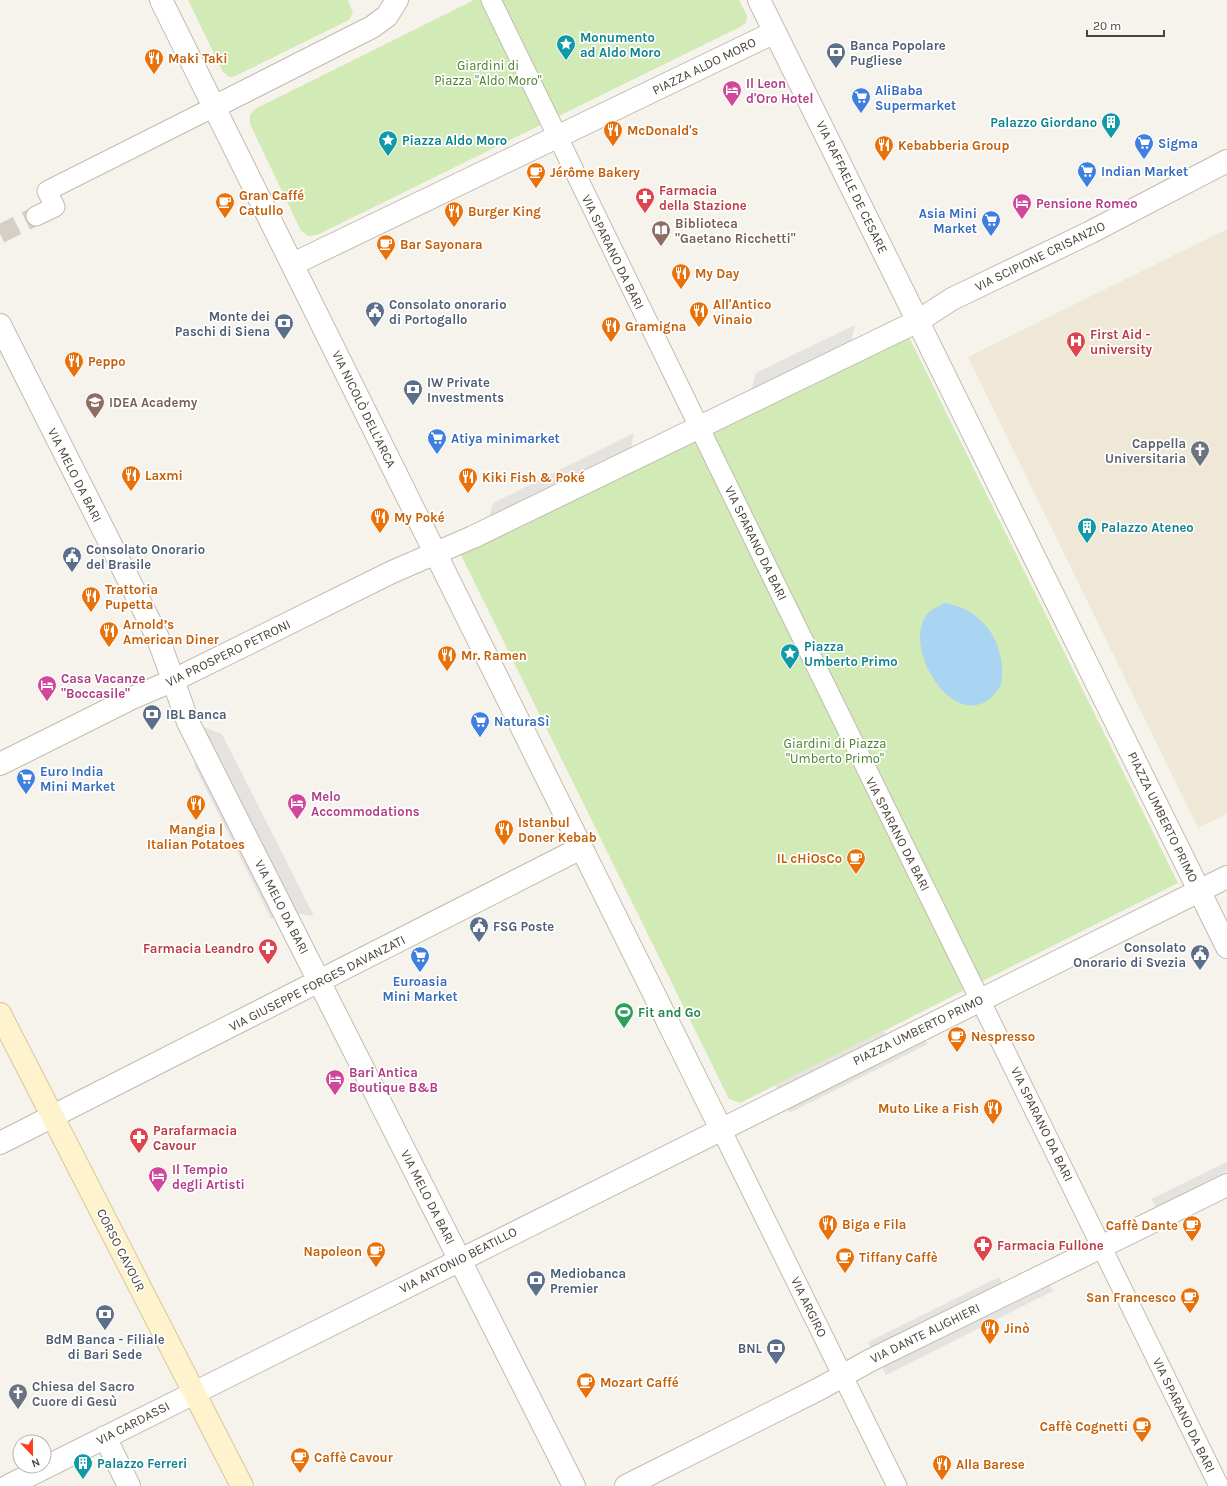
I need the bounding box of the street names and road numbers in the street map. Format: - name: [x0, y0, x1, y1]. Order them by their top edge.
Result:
- street label: PIAZZA ALDO MORO: [650, 34, 758, 98]
- street label: VIA RAFFAELE DE CESARE: [813, 118, 891, 256]
- street label: VIA SPARANO DA BARI: [579, 192, 647, 312]
- street label: VIA SCIPIONE CRISANZIO: [972, 218, 1108, 294]
- street label: VIA NICOLÒ DELL'ARCA: [329, 347, 400, 471]
- street label: VIA MELO DA BARI: [45, 425, 105, 525]
- street label: VIA SPARANO DA BARI: [722, 483, 790, 603]
- street label: VIA PROSPERO PETRONI: [163, 616, 293, 690]
- street label: PIAZZA UMBERTO PRIMO: [1125, 749, 1201, 885]
- street label: VIA SPARANO DA BARI: [863, 775, 933, 893]
- street label: VIA MELO DA BARI: [252, 857, 312, 957]
- street label: VIA GIUSEPPE FORGES DAVANZATI: [227, 932, 407, 1034]
- street label: PIAZZA UMBERTO PRIMO: [850, 992, 986, 1068]
- street label: VIA SPARANO DA BARI: [1008, 1064, 1076, 1184]
- street label: VIA MELO DA BARI: [398, 1147, 458, 1247]
- street label: CORSO CAVOUR: [94, 1206, 148, 1294]
- street label: VIA ANTONIO BEATILLO: [397, 1224, 519, 1296]
- street label: VIA ARGIRO: [788, 1274, 830, 1340]
- street label: VIA DANTE ALIGHIERI: [868, 1300, 982, 1366]
- street label: VIA SPARANO DA BARI: [1150, 1355, 1218, 1475]
- street label: VIA CARDASSI: [94, 1398, 172, 1448]

